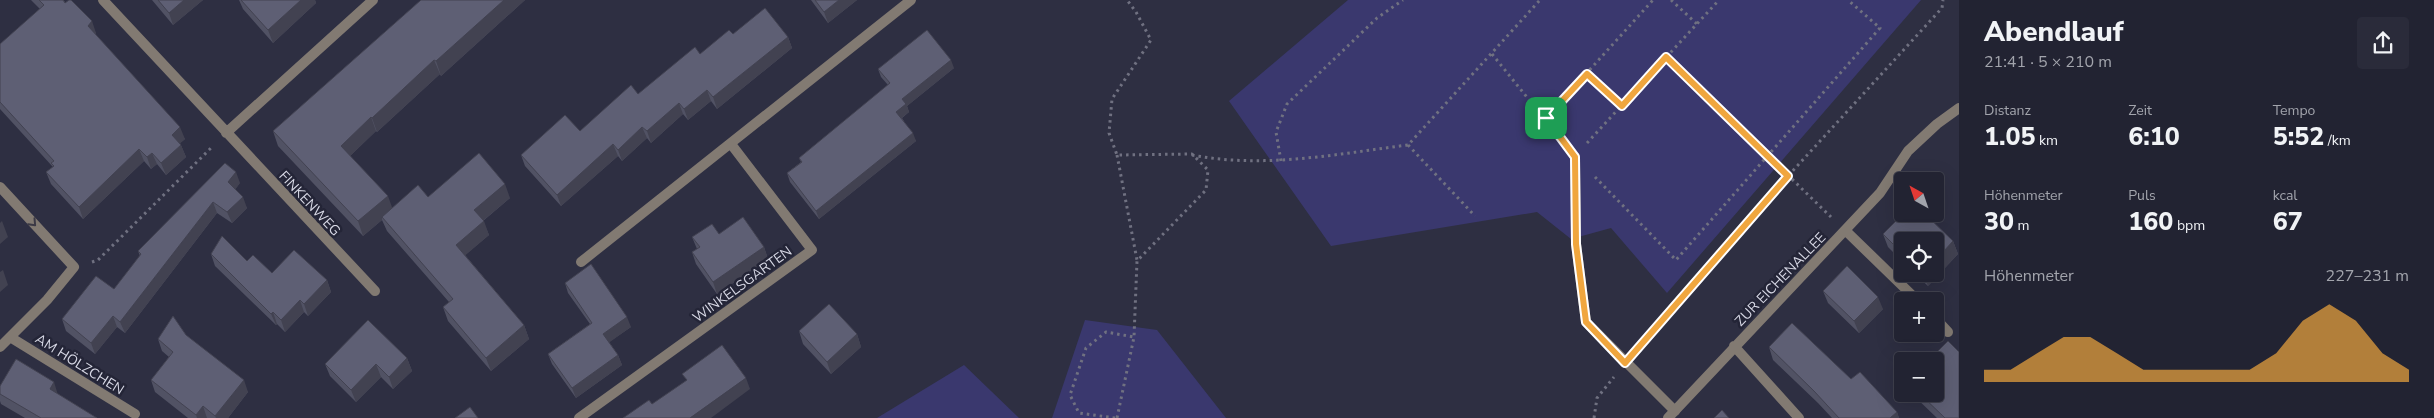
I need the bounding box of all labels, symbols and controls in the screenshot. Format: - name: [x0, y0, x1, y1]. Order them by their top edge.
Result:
- text: Abendlauf: [1984, 13, 2123, 51]
- button: share: [2357, 17, 2409, 69]
- text: 21:41 · 5 × 210 m: [1984, 51, 2112, 73]
- pin: [1525, 97, 1567, 139]
- text: Distanz: [1984, 101, 2031, 120]
- text: Zeit: [2128, 101, 2152, 120]
- text: Tempo: [2273, 101, 2315, 120]
- icon: arrive: [1532, 104, 1560, 132]
- text: 1.05: [1984, 120, 2036, 154]
- text: 6:10: [2128, 120, 2180, 154]
- text: 5:52: [2273, 120, 2324, 154]
- text: km: [2036, 131, 2058, 150]
- text: /km: [2324, 131, 2351, 150]
- street label: FINKENWEG: [275, 167, 345, 240]
- north arrow: [1894, 172, 1944, 222]
- map controls: [1894, 172, 1944, 402]
- text: Höhenmeter: [1984, 186, 2063, 205]
- text: Puls: [2128, 186, 2156, 205]
- text: kcal: [2273, 186, 2297, 205]
- text: 30: [1984, 205, 2014, 239]
- text: 160: [2128, 205, 2173, 239]
- text: 67: [2273, 205, 2303, 239]
- text: m: [2014, 216, 2030, 235]
- text: bpm: [2173, 216, 2205, 235]
- one-way arrow: [27, 217, 36, 226]
- street label: ZUR EICHENALLEE: [1731, 228, 1830, 330]
- button: locate: [1894, 232, 1944, 282]
- street label: WINKELSGARTEN: [689, 242, 796, 327]
- text: Höhenmeter: [1984, 265, 2074, 287]
- text: 227–231 m: [2326, 265, 2409, 287]
- button: +: [1894, 292, 1944, 342]
- street label: AM HÖLZCHEN: [32, 329, 128, 399]
- button: −: [1894, 352, 1944, 402]

